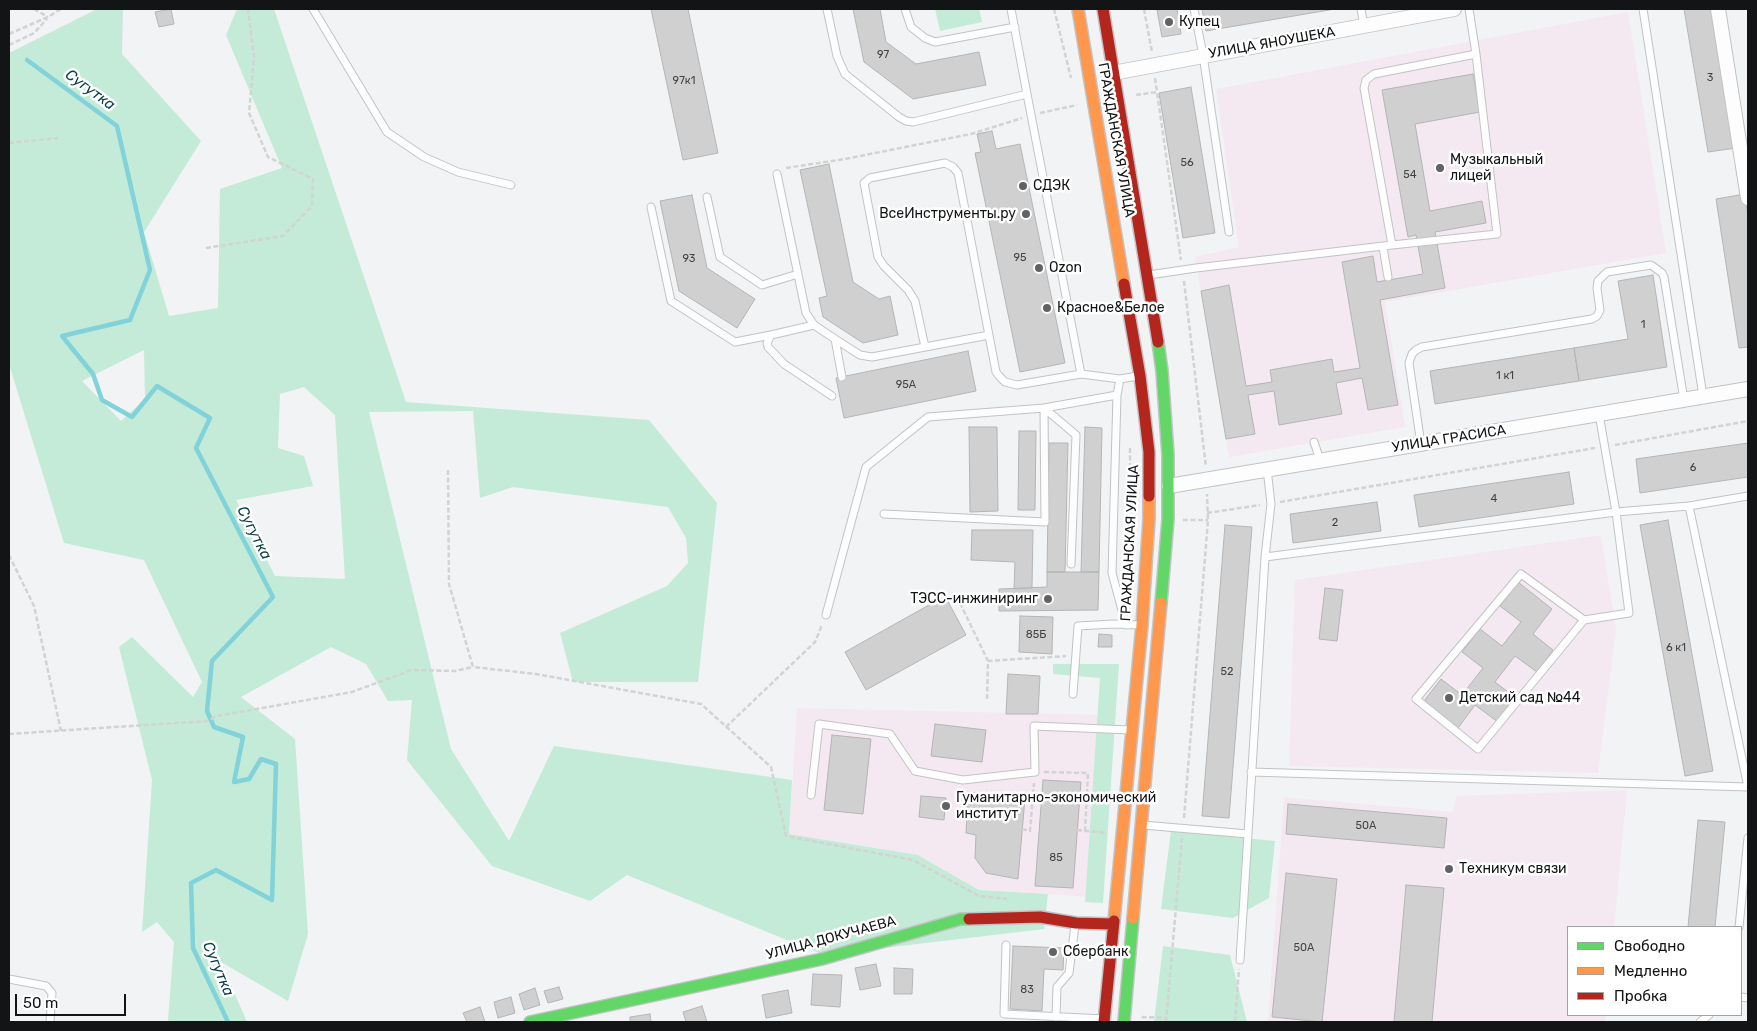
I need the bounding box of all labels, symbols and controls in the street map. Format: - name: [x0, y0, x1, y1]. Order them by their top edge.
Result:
- place label: Купец: [1179, 14, 1220, 30]
- marker: Купец: [1163, 16, 1175, 28]
- street label: УЛИЦА ЯНОУШЕКА: [1207, 24, 1337, 62]
- house number: 97: [877, 48, 889, 62]
- street label: ГРАЖДАНСКАЯ УЛИЦА: [1094, 61, 1138, 219]
- water label: Сугутка: [61, 66, 119, 114]
- house number: 3: [1707, 71, 1713, 85]
- house number: 97к1: [673, 74, 695, 88]
- place label: Музыкальный лицей: [1450, 152, 1543, 184]
- house number: 56: [1180, 156, 1194, 170]
- marker: Музыкальный лицей: [1434, 162, 1446, 174]
- house number: 54: [1403, 168, 1417, 182]
- place label: СДЭК: [1033, 178, 1070, 194]
- marker: СДЭК: [1017, 180, 1029, 192]
- place label: ВсеИнструменты.ру: [879, 206, 1016, 222]
- marker: ВсеИнструменты.ру: [1020, 208, 1032, 220]
- house number: 95: [1013, 251, 1027, 265]
- house number: 93: [683, 252, 695, 266]
- place label: Ozon: [1049, 260, 1082, 276]
- marker: Ozon: [1033, 262, 1045, 274]
- place label: Красное&Белое: [1057, 300, 1165, 316]
- marker: Красное&Белое: [1041, 302, 1053, 314]
- house number: 1: [1641, 318, 1645, 332]
- house number: 1 к1: [1496, 369, 1514, 383]
- house number: 95А: [896, 378, 916, 392]
- street label: УЛИЦА ГРАСИСА: [1391, 422, 1507, 456]
- house number: 6: [1690, 461, 1696, 475]
- street label: ГРАЖДАНСКАЯ УЛИЦА: [1118, 464, 1142, 622]
- house number: 4: [1491, 492, 1497, 506]
- water label: Сугутка: [233, 503, 275, 563]
- house number: 2: [1332, 516, 1338, 530]
- place label: ТЭСС-инжиниринг: [910, 591, 1038, 607]
- marker: ТЭСС-инжиниринг: [1042, 593, 1054, 605]
- house number: 85Б: [1026, 628, 1046, 642]
- house number: 6 к1: [1666, 641, 1686, 655]
- house number: 52: [1221, 665, 1233, 679]
- place label: Детский сад №44: [1459, 690, 1581, 706]
- marker: Детский сад №44: [1443, 692, 1455, 704]
- place label: Гуманитарно-экономический институт: [956, 790, 1156, 822]
- marker: Гуманитарно-экономический институт: [940, 800, 952, 812]
- house number: 50А: [1356, 819, 1376, 833]
- house number: 85: [1049, 851, 1063, 865]
- place label: Техникум связи: [1459, 861, 1567, 877]
- marker: Техникум связи: [1443, 863, 1455, 875]
- street label: УЛИЦА ДОКУЧАЕВА: [764, 913, 898, 963]
- legend: [1567, 926, 1742, 1016]
- text: Свободно: [1614, 937, 1685, 955]
- water label: Сугутка: [198, 939, 238, 999]
- house number: 50А: [1294, 941, 1314, 955]
- place label: Сбербанк: [1063, 944, 1129, 960]
- marker: Сбербанк: [1047, 946, 1059, 958]
- text: Медленно: [1614, 962, 1687, 980]
- house number: 83: [1020, 983, 1034, 997]
- scale bar: [18, 984, 129, 1016]
- text: Пробка: [1614, 987, 1667, 1005]
- text: 50 m: [23, 994, 58, 1012]

